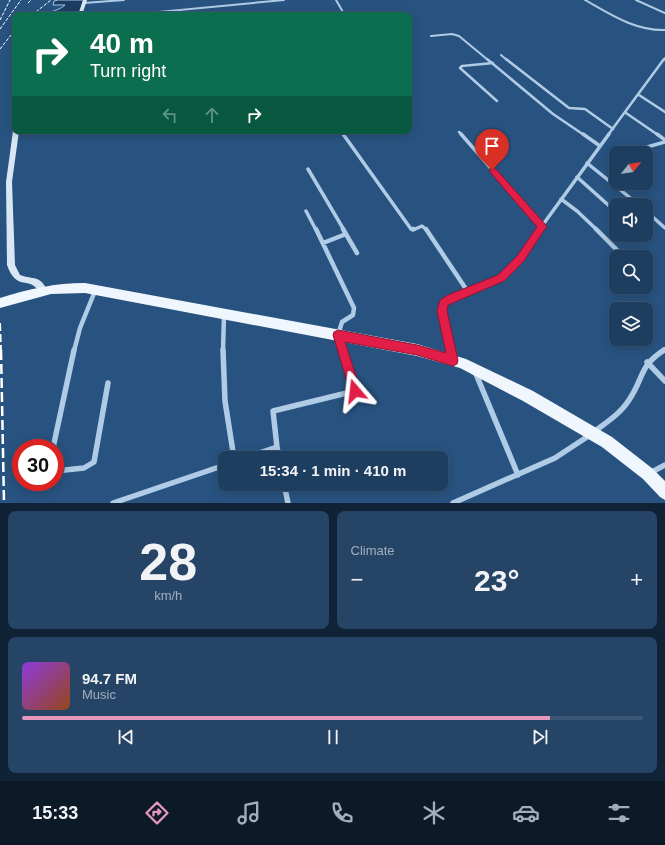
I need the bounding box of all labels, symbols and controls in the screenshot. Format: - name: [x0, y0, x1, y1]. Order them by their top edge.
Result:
- icon: right: [24, 28, 76, 80]
- text: 40 m: [90, 28, 154, 59]
- text: Turn right: [90, 61, 166, 81]
- icon: left: [159, 104, 181, 126]
- icon: ahead: [201, 104, 223, 126]
- icon: right: [243, 104, 265, 126]
- pin: [475, 129, 509, 170]
- icon: arrive: [481, 135, 503, 157]
- north arrow: [609, 146, 653, 190]
- map controls: [609, 146, 653, 346]
- button: sound: [609, 198, 653, 242]
- button: search: [609, 250, 653, 294]
- button: layers: [609, 302, 653, 346]
- position arrow: [334, 370, 376, 412]
- speed limit sign: 30: [12, 439, 64, 491]
- text: 15:34 · 1 min · 410 m: [260, 462, 406, 479]
- text: 28: [139, 533, 197, 591]
- text: Climate: [351, 543, 395, 558]
- text: 23°: [474, 564, 519, 597]
- text: −: [351, 567, 363, 592]
- text: +: [630, 567, 643, 592]
- text: km/h: [154, 588, 182, 603]
- text: 94.7 FM: [82, 670, 137, 687]
- text: Music: [82, 687, 116, 702]
- icon: previous: [115, 726, 137, 748]
- icon: pause: [322, 726, 344, 748]
- icon: next: [529, 726, 551, 748]
- icon: directions: [143, 799, 171, 827]
- icon: music: [235, 799, 263, 827]
- icon: phone: [328, 799, 356, 827]
- icon: climate: [420, 799, 448, 827]
- icon: car: [512, 799, 540, 827]
- icon: filters: [605, 799, 633, 827]
- text: 15:33: [32, 803, 78, 823]

